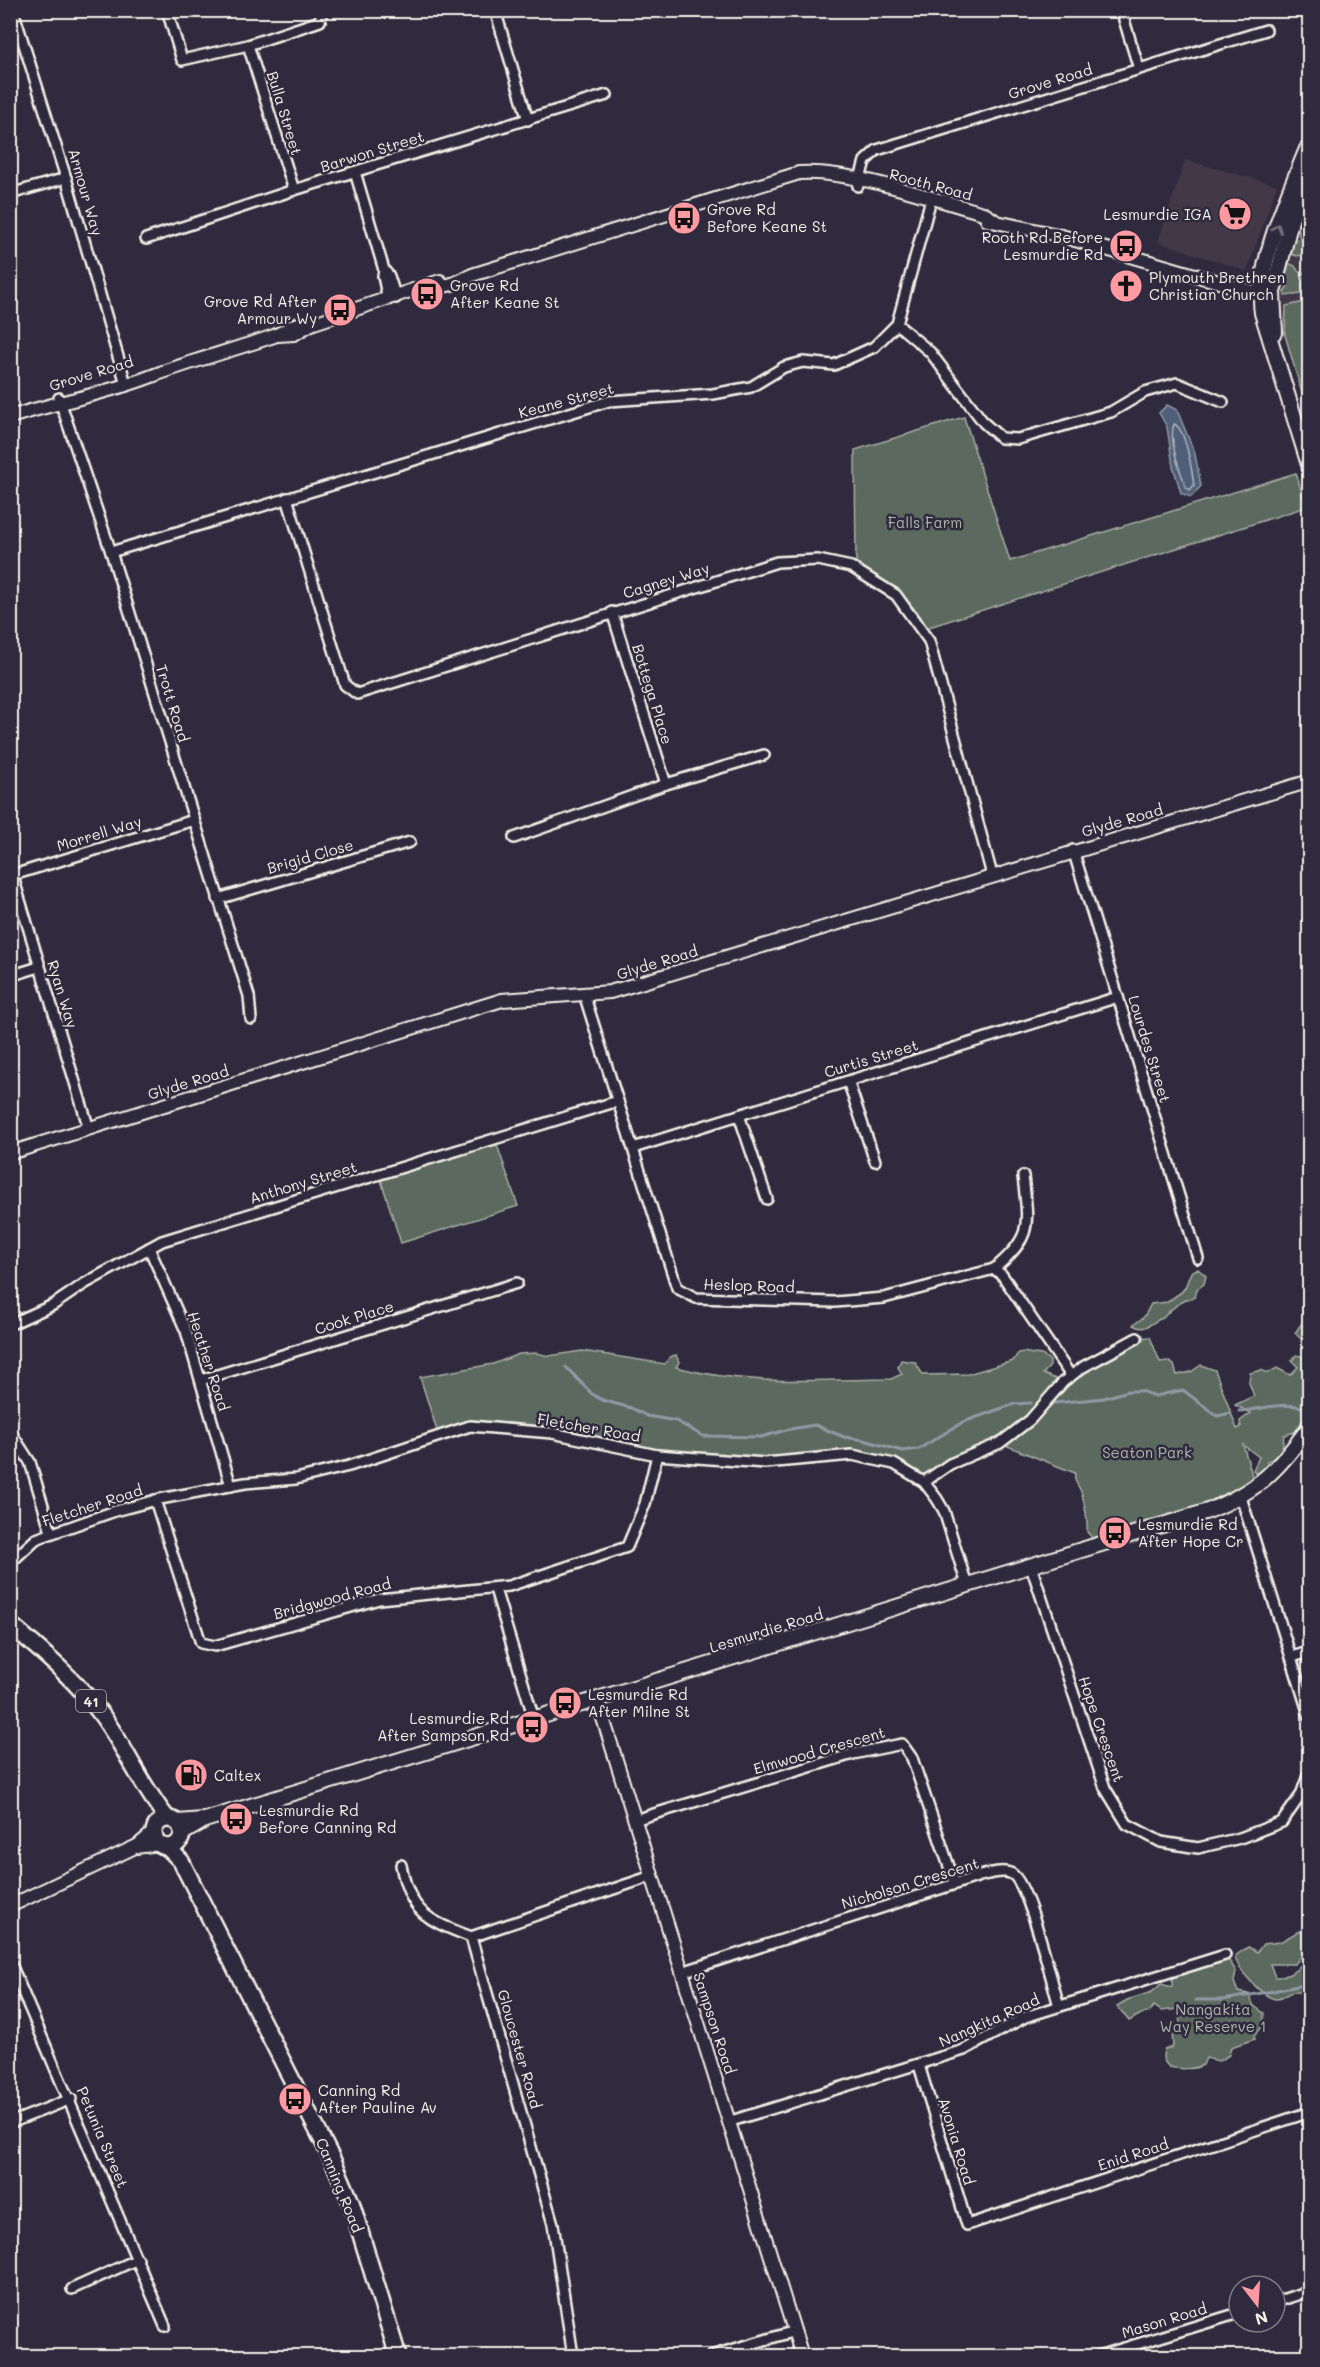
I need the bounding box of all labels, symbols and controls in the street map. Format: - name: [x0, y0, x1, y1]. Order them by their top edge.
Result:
- street label: Grove Road: [1006, 59, 1094, 103]
- street label: Bulla Street: [263, 68, 307, 158]
- street label: Barwon Street: [318, 126, 426, 176]
- street label: Armour Way: [64, 146, 108, 238]
- street label: Rooth Road: [888, 163, 974, 205]
- supermarket icon: Lesmurdie IGA: [1217, 196, 1253, 232]
- place label: Grove Rd Before Keane St: [707, 199, 827, 236]
- bus stop icon: Grove Rd Before Keane St: [666, 200, 702, 236]
- place label: Lesmurdie IGA: [1104, 204, 1212, 224]
- one-way arrow: [1270, 223, 1282, 234]
- place label: Rooth Rd Before Lesmurdie Rd: [982, 227, 1103, 264]
- bus stop icon: Rooth Rd Before Lesmurdie Rd: [1108, 228, 1144, 264]
- place label: Plymouth Brethren Christian Church: [1149, 267, 1285, 304]
- church icon: Plymouth Brethren Christian Church: [1108, 268, 1144, 304]
- place label: Grove Rd After Keane St: [450, 275, 560, 312]
- bus stop icon: Grove Rd After Keane St: [409, 276, 445, 312]
- place label: Grove Rd After Armour Wy: [204, 291, 317, 328]
- bus stop icon: Grove Rd After Armour Wy: [322, 292, 358, 328]
- street label: Grove Road: [47, 351, 135, 395]
- street label: Keane Street: [516, 378, 616, 422]
- park label: Falls Farm: [888, 512, 962, 532]
- street label: Cagney Way: [620, 557, 712, 603]
- street label: Bottega Place: [628, 641, 678, 747]
- street label: Trott Road: [152, 662, 194, 744]
- street label: Glyde Road: [1079, 799, 1165, 841]
- street label: Morrell Way: [54, 811, 144, 855]
- street label: Brigid Close: [264, 834, 356, 878]
- street label: Glyde Road: [614, 940, 700, 984]
- street label: Ryan Way: [43, 957, 83, 1031]
- street label: Lourdes Street: [1124, 993, 1176, 1105]
- street label: Curtis Street: [821, 1034, 921, 1082]
- street label: Glyde Road: [145, 1060, 231, 1104]
- street label: Anthony Street: [247, 1156, 359, 1208]
- street label: Heslop Road: [703, 1273, 795, 1297]
- street label: Cook Place: [312, 1295, 396, 1339]
- street label: Heather Road: [184, 1309, 234, 1413]
- street label: Fletcher Road: [536, 1408, 642, 1446]
- park label: Seaton Park: [1102, 1442, 1192, 1462]
- street label: Fletcher Road: [39, 1479, 145, 1531]
- place label: Lesmurdie Rd After Hope Cr: [1138, 1514, 1244, 1551]
- bus stop icon: Lesmurdie Rd After Hope Cr: [1097, 1515, 1133, 1551]
- street label: Bridgwood Road: [271, 1573, 393, 1623]
- street label: Lesmurdie Road: [707, 1603, 825, 1657]
- street label: Hope Crescent: [1075, 1673, 1129, 1785]
- place label: Lesmurdie Rd After Milne St: [588, 1684, 690, 1721]
- bus stop icon: Lesmurdie Rd After Milne St: [547, 1685, 583, 1721]
- road number: 41: [76, 1690, 106, 1712]
- place label: Lesmurdie Rd After Sampson Rd: [377, 1708, 509, 1745]
- bus stop icon: Lesmurdie Rd After Sampson Rd: [514, 1709, 550, 1745]
- street label: Elmwood Crescent: [751, 1722, 887, 1778]
- fuel station icon: Caltex: [173, 1757, 209, 1793]
- place label: Caltex: [214, 1765, 262, 1785]
- place label: Lesmurdie Rd Before Canning Rd: [259, 1800, 396, 1837]
- bus stop icon: Lesmurdie Rd Before Canning Rd: [218, 1801, 254, 1837]
- street label: Nicholson Crescent: [839, 1853, 981, 1913]
- street label: Sampson Road: [689, 1970, 741, 2076]
- street label: Gloucester Road: [493, 1987, 547, 2111]
- street label: Nangkita Road: [936, 1989, 1042, 2051]
- park label: Nangakita Way Reserve 1: [1160, 1999, 1266, 2036]
- place label: Canning Rd After Pauline Av: [318, 2080, 437, 2117]
- bus stop icon: Canning Rd After Pauline Av: [277, 2081, 313, 2117]
- street label: Petunia Street: [73, 2083, 133, 2191]
- street label: Avonia Road: [934, 2095, 980, 2187]
- street label: Enid Road: [1095, 2133, 1171, 2175]
- street label: Canning Road: [312, 2135, 368, 2235]
- north arrow: [1227, 2274, 1287, 2334]
- street label: Mason Road: [1119, 2298, 1209, 2342]
- text: N: [1253, 2307, 1270, 2331]

